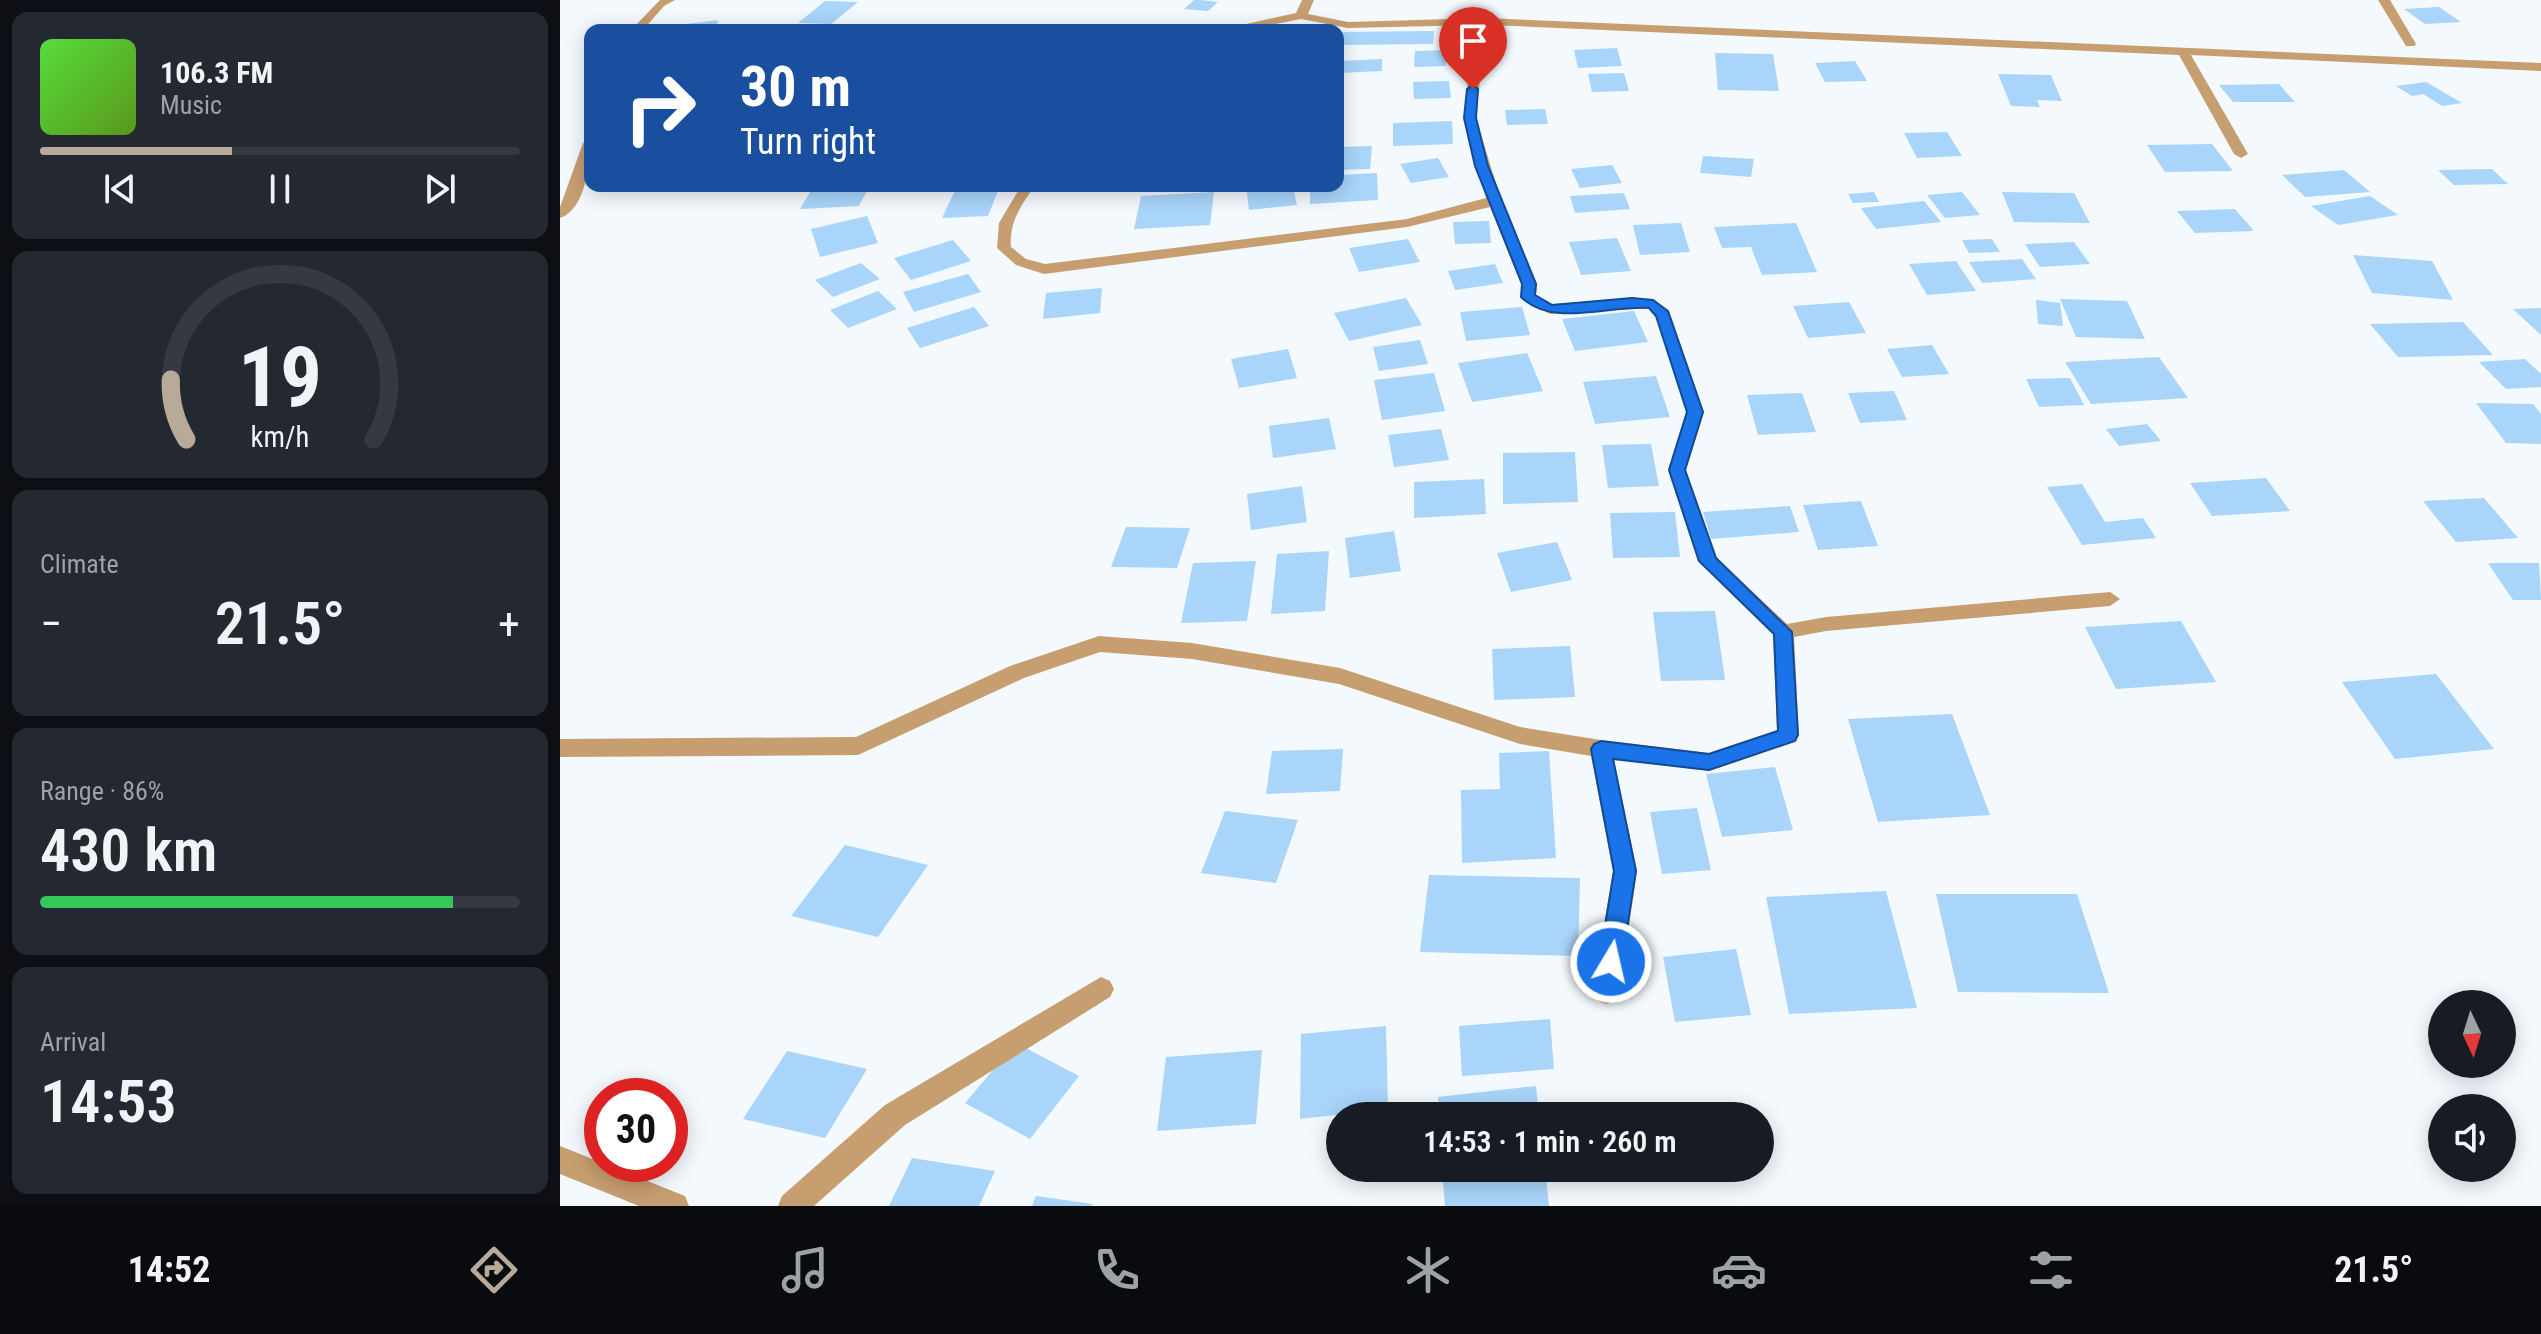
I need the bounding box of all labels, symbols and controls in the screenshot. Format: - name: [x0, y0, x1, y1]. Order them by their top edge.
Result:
- pin: [1439, 7, 1507, 89]
- icon: arrive: [1451, 19, 1495, 63]
- text: 30 m: [740, 54, 851, 120]
- text: 106.3 FM: [160, 55, 273, 90]
- icon: right: [608, 56, 712, 160]
- text: Music: [160, 90, 222, 120]
- text: Turn right: [740, 121, 876, 163]
- icon: previous: [98, 167, 142, 211]
- icon: pause: [258, 167, 302, 211]
- icon: next: [418, 167, 462, 211]
- text: 19: [238, 329, 322, 426]
- text: km/h: [251, 420, 309, 454]
- text: Climate: [40, 549, 119, 579]
- text: 21.5°: [215, 588, 345, 659]
- text: −: [40, 598, 62, 650]
- text: +: [498, 598, 520, 650]
- text: Range · 86%: [40, 776, 164, 806]
- text: 430 km: [40, 815, 217, 886]
- position arrow: [1569, 920, 1653, 1004]
- north arrow: [2428, 990, 2516, 1078]
- map controls: [2428, 990, 2516, 1182]
- text: Arrival: [40, 1027, 106, 1057]
- text: 14:53: [40, 1066, 177, 1137]
- speed limit sign: 30: [584, 1078, 688, 1182]
- button: sound: [2428, 1094, 2516, 1182]
- text: 14:53 · 1 min · 260 m: [1423, 1124, 1677, 1159]
- icon: directions: [466, 1242, 522, 1298]
- icon: music: [777, 1242, 833, 1298]
- icon: phone: [1089, 1242, 1145, 1298]
- icon: climate: [1400, 1242, 1456, 1298]
- icon: car: [1711, 1242, 1767, 1298]
- icon: filters: [2023, 1242, 2079, 1298]
- text: 14:52: [128, 1249, 210, 1291]
- text: 21.5°: [2334, 1249, 2413, 1291]

